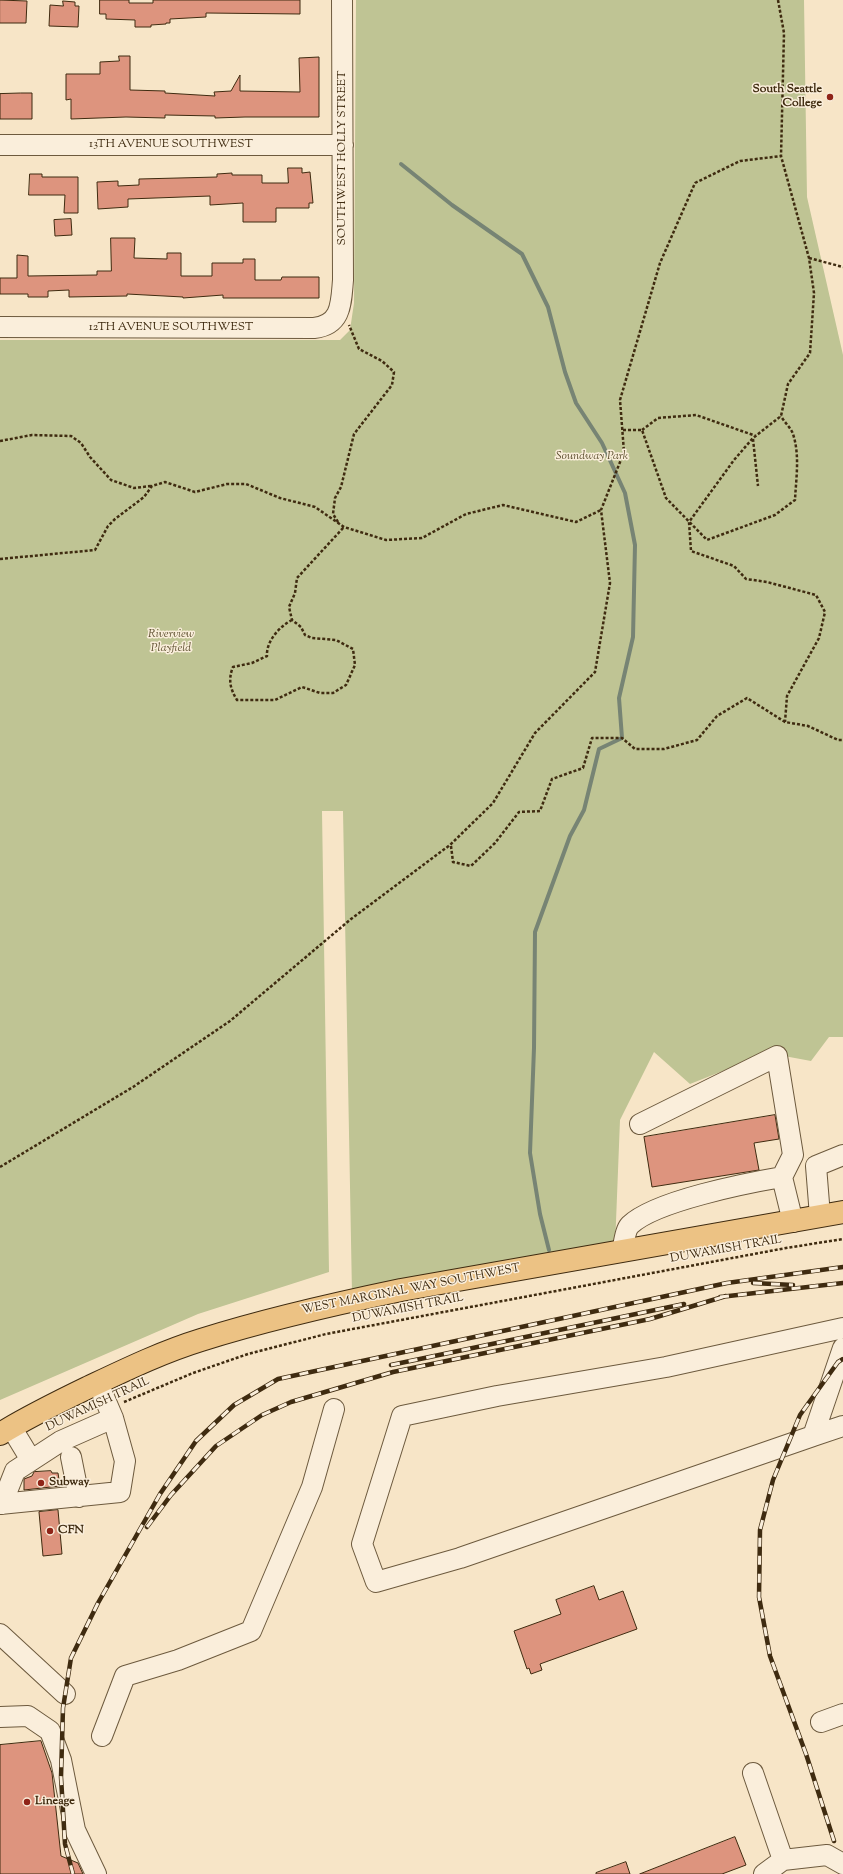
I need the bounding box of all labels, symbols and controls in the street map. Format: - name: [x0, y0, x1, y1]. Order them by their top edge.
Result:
- street label: SOUTHWEST HOLLY STREET: [336, 71, 350, 245]
- place label: South Seattle College: [752, 83, 822, 111]
- marker: South Seattle College: [825, 92, 835, 102]
- street label: 13TH AVENUE SOUTHWEST: [89, 138, 253, 152]
- street label: 12TH AVENUE SOUTHWEST: [89, 321, 253, 335]
- park label: Soundway Park: [556, 450, 628, 464]
- park label: Riverview Playfield: [148, 628, 194, 656]
- street label: DUWAMISH TRAIL: [669, 1233, 783, 1267]
- street label: WEST MARGINAL WAY SOUTHWEST: [300, 1262, 522, 1318]
- street label: DUWAMISH TRAIL: [351, 1291, 465, 1327]
- street label: DUWAMISH TRAIL: [44, 1375, 152, 1435]
- place label: Subway: [49, 1476, 89, 1490]
- marker: Subway: [36, 1478, 46, 1488]
- place label: CFN: [58, 1524, 84, 1538]
- marker: CFN: [45, 1526, 55, 1536]
- place label: Lineage: [35, 1795, 75, 1809]
- marker: Lineage: [22, 1797, 32, 1807]

